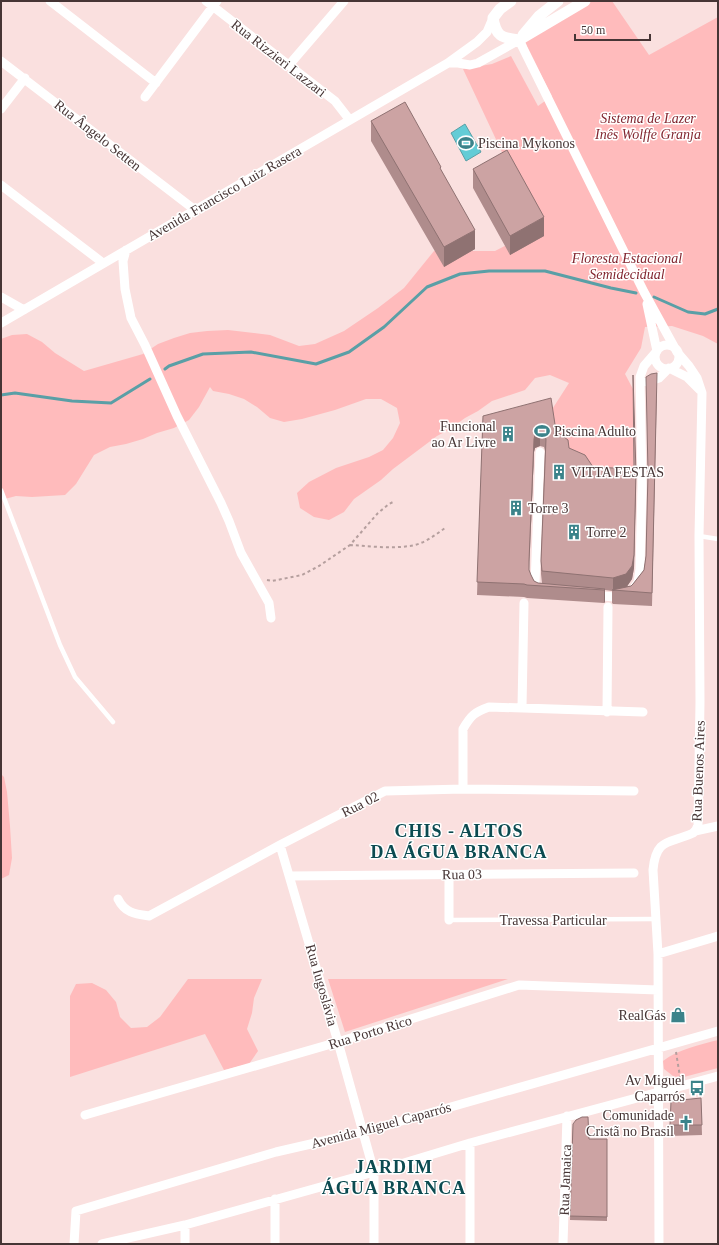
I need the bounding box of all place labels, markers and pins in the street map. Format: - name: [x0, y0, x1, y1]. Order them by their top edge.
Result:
- sports icon: Piscina Mykonos: [457, 134, 475, 152]
- place label: Piscina Mykonos: [478, 136, 575, 151]
- place label: Funcional ao Ar Livre: [431, 419, 496, 450]
- sports icon: Piscina Adulto: [533, 422, 551, 440]
- place label: Piscina Adulto: [554, 424, 636, 439]
- building icon: Funcional ao Ar Livre: [499, 425, 517, 443]
- building icon: VITTA FESTAS: [550, 463, 568, 481]
- place label: VITTA FESTAS: [571, 465, 664, 480]
- building icon: Torre 3: [507, 499, 525, 517]
- place label: Torre 3: [528, 501, 569, 516]
- building icon: Torre 2: [565, 523, 583, 541]
- place label: Torre 2: [586, 525, 627, 540]
- shop icon: RealGás: [669, 1006, 687, 1024]
- place label: RealGás: [619, 1008, 666, 1023]
- place label: Av Miguel Caparrós: [625, 1073, 685, 1104]
- bus stop icon: Av Miguel Caparrós: [688, 1079, 706, 1097]
- place label: Comunidade Cristã no Brasil: [586, 1108, 674, 1139]
- church icon: Comunidade Cristã no Brasil: [677, 1114, 695, 1132]

